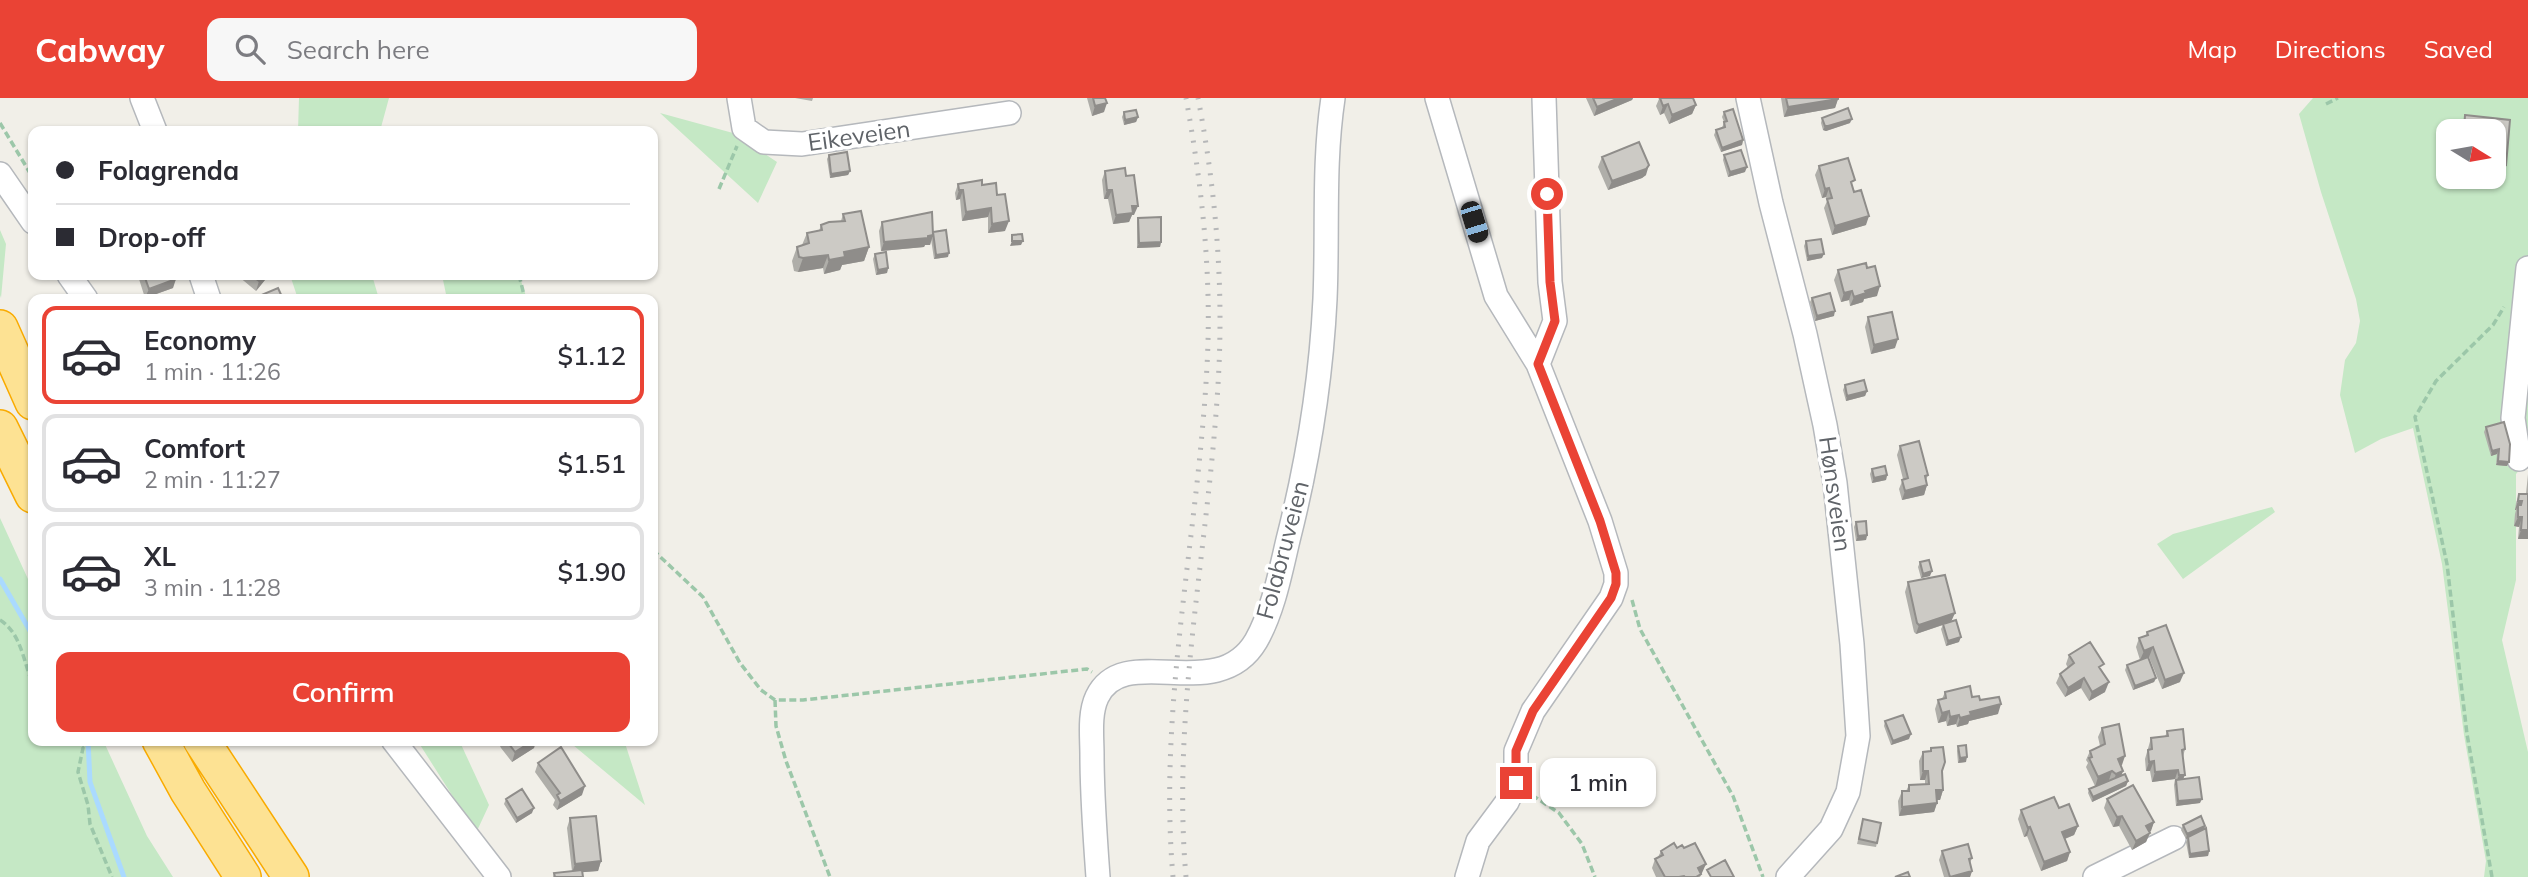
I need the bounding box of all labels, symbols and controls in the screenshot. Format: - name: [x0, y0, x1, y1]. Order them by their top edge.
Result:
- search box: [207, 18, 697, 81]
- text: Cabway: [35, 29, 165, 70]
- icon: search: [231, 30, 269, 68]
- text: Search here: [287, 33, 430, 66]
- text: Map: [2187, 34, 2237, 64]
- text: Directions: [2275, 34, 2386, 64]
- text: Saved: [2424, 34, 2493, 64]
- street label: Eikeveien: [806, 113, 912, 157]
- north arrow: [2436, 119, 2506, 189]
- map controls: [2436, 119, 2506, 189]
- text: Folagrenda: [98, 154, 239, 187]
- route start: [1531, 178, 1563, 210]
- car: [1458, 199, 1491, 245]
- text: Drop-off: [98, 221, 205, 254]
- icon: car: [60, 324, 123, 387]
- text: Economy: [144, 324, 256, 357]
- text: $1.12: [557, 339, 626, 372]
- text: 1 min · 11:26: [144, 357, 281, 386]
- icon: car: [60, 432, 123, 495]
- text: Comfort: [144, 432, 245, 465]
- street label: Hønsveien: [1813, 434, 1859, 554]
- text: $1.51: [557, 447, 626, 480]
- text: 2 min · 11:27: [144, 465, 281, 494]
- street label: Folabruveien: [1249, 477, 1315, 622]
- icon: car: [60, 540, 123, 603]
- text: XL: [144, 540, 176, 573]
- text: $1.90: [557, 555, 626, 588]
- text: 3 min · 11:28: [144, 573, 281, 602]
- button: Confirm: [56, 652, 630, 732]
- callout: 1 min: [1540, 758, 1656, 808]
- route end: [1500, 767, 1532, 799]
- text: 1 min: [1568, 768, 1628, 797]

